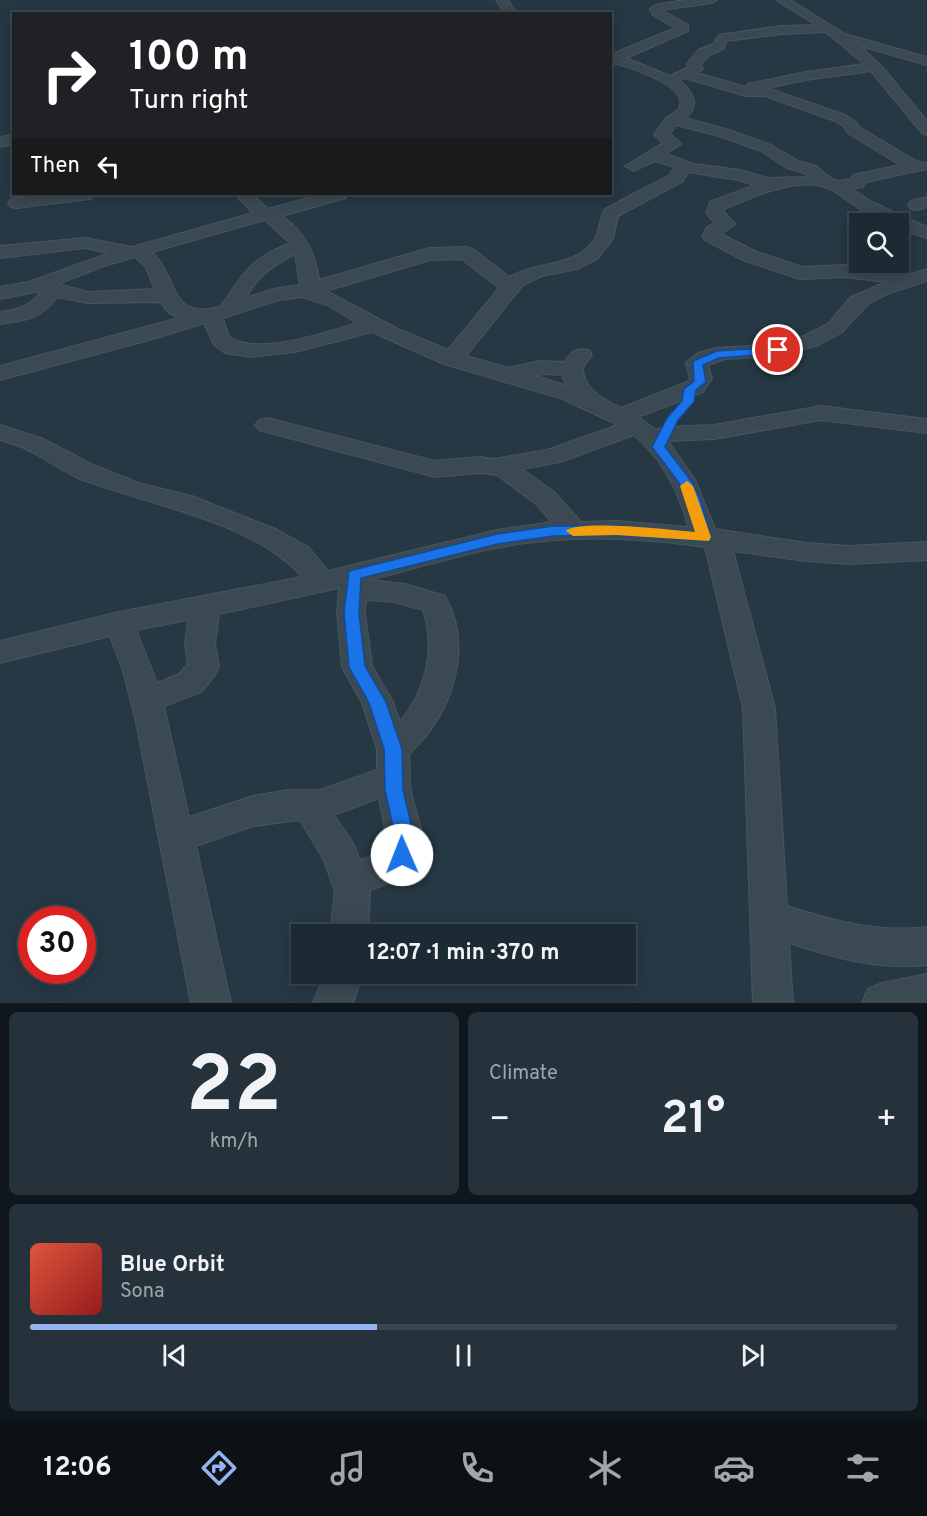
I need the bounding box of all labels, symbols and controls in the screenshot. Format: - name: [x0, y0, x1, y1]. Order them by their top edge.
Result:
- text: 100 m: [129, 32, 248, 85]
- icon: right: [30, 36, 108, 114]
- text: Turn right: [129, 84, 248, 118]
- icon: left: [92, 150, 125, 183]
- text: Then: [30, 153, 80, 180]
- map controls: [849, 213, 909, 273]
- button: search: [849, 213, 909, 273]
- pin: [752, 324, 803, 375]
- icon: arrive: [761, 333, 794, 366]
- position arrow: [370, 823, 434, 887]
- speed limit sign: 30: [18, 906, 96, 984]
- text: 12:07 · 1 min · 370 m: [367, 940, 560, 967]
- text: 22: [186, 1040, 282, 1139]
- text: Climate: [489, 1061, 558, 1087]
- text: 21°: [661, 1092, 725, 1149]
- text: −: [489, 1100, 510, 1142]
- text: +: [876, 1100, 897, 1142]
- text: km/h: [210, 1129, 258, 1155]
- text: Blue Orbit: [120, 1252, 225, 1279]
- text: Sona: [120, 1279, 165, 1305]
- icon: previous: [158, 1339, 191, 1372]
- icon: pause: [447, 1339, 480, 1372]
- icon: next: [736, 1339, 769, 1372]
- icon: directions: [198, 1447, 240, 1489]
- icon: music: [327, 1447, 369, 1489]
- icon: phone: [456, 1447, 498, 1489]
- icon: climate: [584, 1447, 626, 1489]
- icon: car: [713, 1447, 755, 1489]
- icon: filters: [842, 1447, 884, 1489]
- text: 12:06: [43, 1451, 112, 1485]

